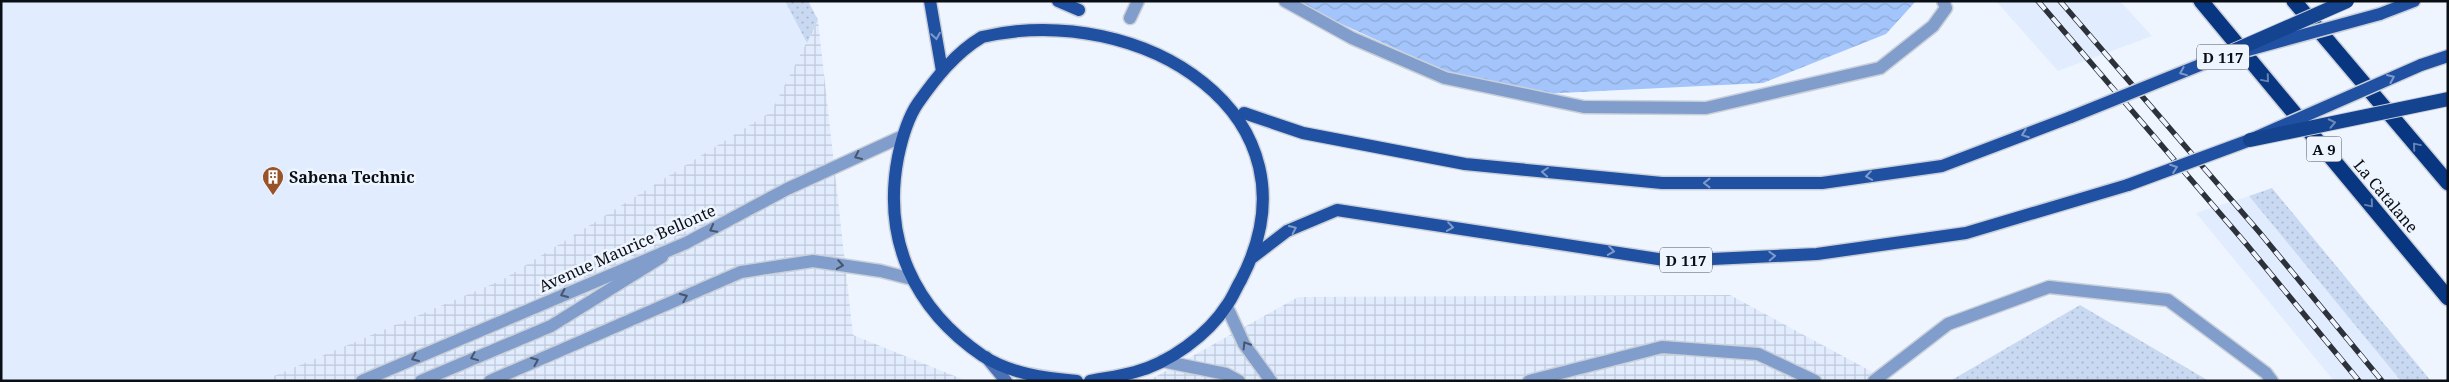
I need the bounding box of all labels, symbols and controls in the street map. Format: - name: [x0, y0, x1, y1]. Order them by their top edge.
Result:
- one-way arrow: [930, 32, 940, 40]
- road number: D 117: [2197, 44, 2249, 70]
- one-way arrow: [2179, 66, 2188, 77]
- one-way arrow: [2260, 73, 2268, 82]
- one-way arrow: [2386, 74, 2395, 85]
- one-way arrow: [2328, 118, 2337, 129]
- one-way arrow: [2022, 128, 2030, 138]
- road number: A 9: [2306, 136, 2342, 162]
- one-way arrow: [2413, 142, 2422, 151]
- one-way arrow: [854, 150, 863, 161]
- street label: La Catalane: [2349, 155, 2423, 237]
- one-way arrow: [2169, 164, 2177, 174]
- building icon: Sabena Technic: [261, 165, 285, 196]
- place label: Sabena Technic: [289, 166, 415, 188]
- one-way arrow: [1541, 167, 1549, 178]
- one-way arrow: [1865, 170, 1873, 181]
- one-way arrow: [1703, 178, 1711, 188]
- one-way arrow: [2364, 198, 2372, 207]
- street label: Avenue Maurice Bellonte: [535, 199, 719, 297]
- one-way arrow: [1446, 221, 1454, 232]
- one-way arrow: [709, 222, 718, 232]
- one-way arrow: [1287, 226, 1296, 236]
- one-way arrow: [1606, 246, 1615, 256]
- road number: D 117: [1660, 248, 1712, 272]
- one-way arrow: [1769, 251, 1777, 261]
- one-way arrow: [836, 259, 844, 270]
- one-way arrow: [560, 288, 569, 299]
- one-way arrow: [679, 293, 688, 303]
- one-way arrow: [1242, 342, 1252, 351]
- one-way arrow: [470, 351, 479, 362]
- one-way arrow: [411, 352, 420, 362]
- one-way arrow: [530, 357, 538, 367]

